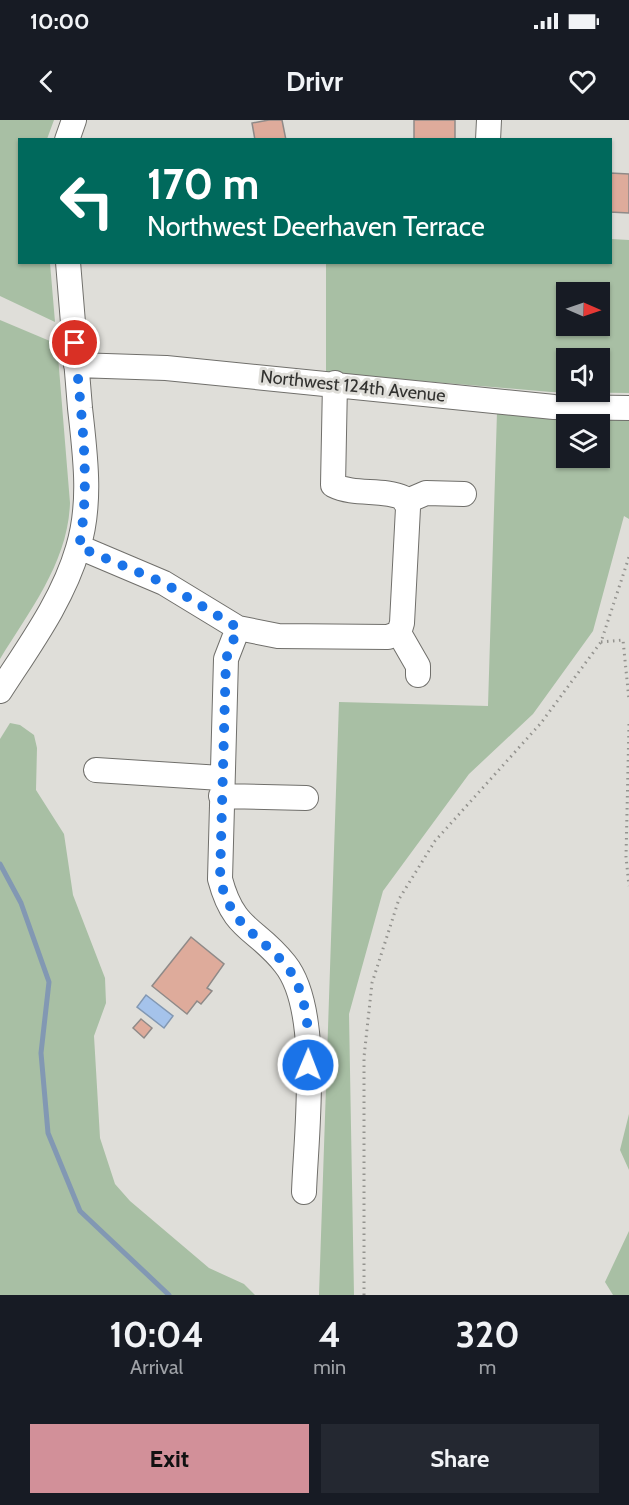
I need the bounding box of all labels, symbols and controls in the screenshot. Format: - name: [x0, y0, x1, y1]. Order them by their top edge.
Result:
- text: 10:00: [30, 8, 90, 35]
- icon: back: [30, 65, 63, 98]
- text: Drivr: [286, 65, 343, 98]
- icon: heart: [566, 65, 599, 98]
- text: 170 m: [147, 158, 259, 210]
- icon: left: [48, 162, 126, 240]
- text: Northwest Deerhaven Terrace: [147, 210, 485, 243]
- north arrow: [556, 282, 610, 336]
- map controls: [556, 282, 610, 468]
- pin: [49, 317, 100, 368]
- icon: arrive: [58, 326, 91, 359]
- button: sound: [556, 348, 610, 402]
- street label: Northwest 124th Avenue: [259, 365, 447, 407]
- button: layers: [556, 414, 610, 468]
- position arrow: [276, 1033, 340, 1097]
- text: 10:04: [109, 1312, 204, 1356]
- text: 4: [319, 1312, 341, 1356]
- text: 320: [456, 1312, 520, 1356]
- text: Arrival: [130, 1355, 183, 1379]
- text: min: [313, 1355, 346, 1379]
- text: m: [479, 1355, 496, 1379]
- button: Exit: [30, 1424, 309, 1493]
- button: Share: [321, 1424, 599, 1493]

